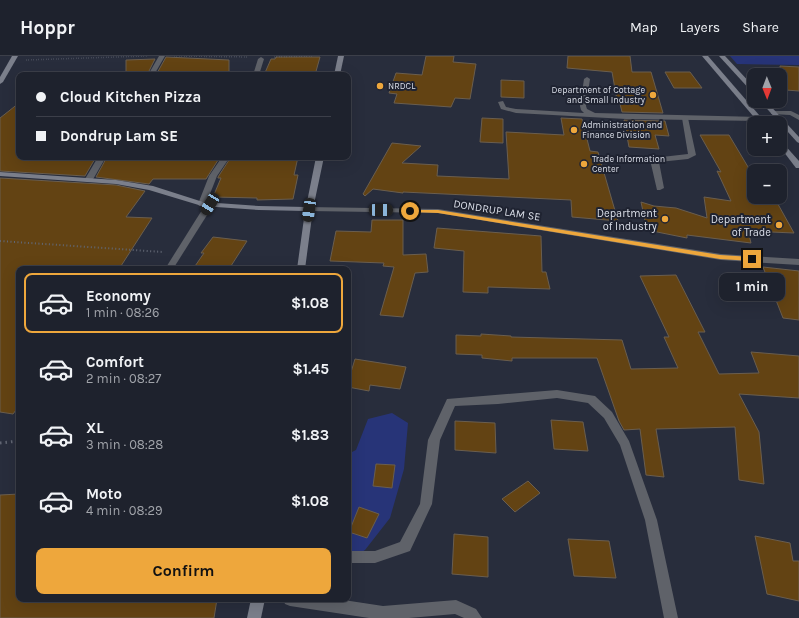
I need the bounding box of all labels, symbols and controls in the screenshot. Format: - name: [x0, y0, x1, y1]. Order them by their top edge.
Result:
- text: Hoppr: [20, 17, 75, 39]
- text: Map: [630, 19, 658, 36]
- text: Layers: [680, 19, 720, 36]
- text: Share: [742, 19, 779, 36]
- north arrow: [747, 68, 787, 108]
- map controls: [747, 68, 787, 204]
- marker: NRDCL: [375, 81, 385, 91]
- place label: NRDCL: [388, 81, 416, 91]
- place label: Department of Cottage and Small Industry: [552, 85, 646, 105]
- text: Cloud Kitchen Pizza: [60, 88, 201, 106]
- marker: Department of Cottage and Small Industry: [648, 90, 658, 100]
- button: +: [747, 116, 787, 156]
- place label: Administration and Finance Division: [582, 120, 662, 140]
- marker: Administration and Finance Division: [569, 125, 579, 135]
- text: Dondrup Lam SE: [60, 127, 178, 145]
- place label: Trade Information Center: [592, 154, 665, 174]
- marker: Trade Information Center: [579, 159, 589, 169]
- button: −: [747, 164, 787, 204]
- car: [199, 191, 221, 217]
- car: [301, 197, 317, 223]
- street label: DONDRUP LAM SE: [452, 197, 541, 224]
- route start: [401, 202, 419, 220]
- car: [369, 204, 393, 216]
- place label: Department of Industry: [597, 207, 657, 233]
- place label: Department of Trade: [711, 213, 771, 239]
- marker: Department of Industry: [660, 214, 670, 224]
- marker: Department of Trade: [774, 220, 784, 230]
- route end: [743, 250, 761, 268]
- callout: 1 min: [719, 273, 785, 301]
- text: 1 min: [736, 279, 768, 294]
- icon: car: [38, 285, 74, 321]
- text: Economy: [86, 287, 151, 305]
- text: $1.08: [291, 294, 329, 312]
- text: 1 min · 08:26: [86, 305, 159, 320]
- icon: car: [38, 351, 74, 387]
- text: Comfort: [86, 353, 144, 371]
- text: $1.45: [292, 360, 329, 378]
- text: 2 min · 08:27: [86, 371, 161, 386]
- icon: car: [38, 417, 74, 453]
- text: XL: [86, 419, 104, 437]
- text: $1.83: [291, 426, 329, 444]
- text: 3 min · 08:28: [86, 437, 163, 452]
- icon: car: [38, 483, 74, 519]
- text: Moto: [86, 485, 122, 503]
- text: $1.08: [291, 492, 329, 510]
- text: 4 min · 08:29: [86, 503, 163, 518]
- button: Confirm: [36, 548, 331, 594]

